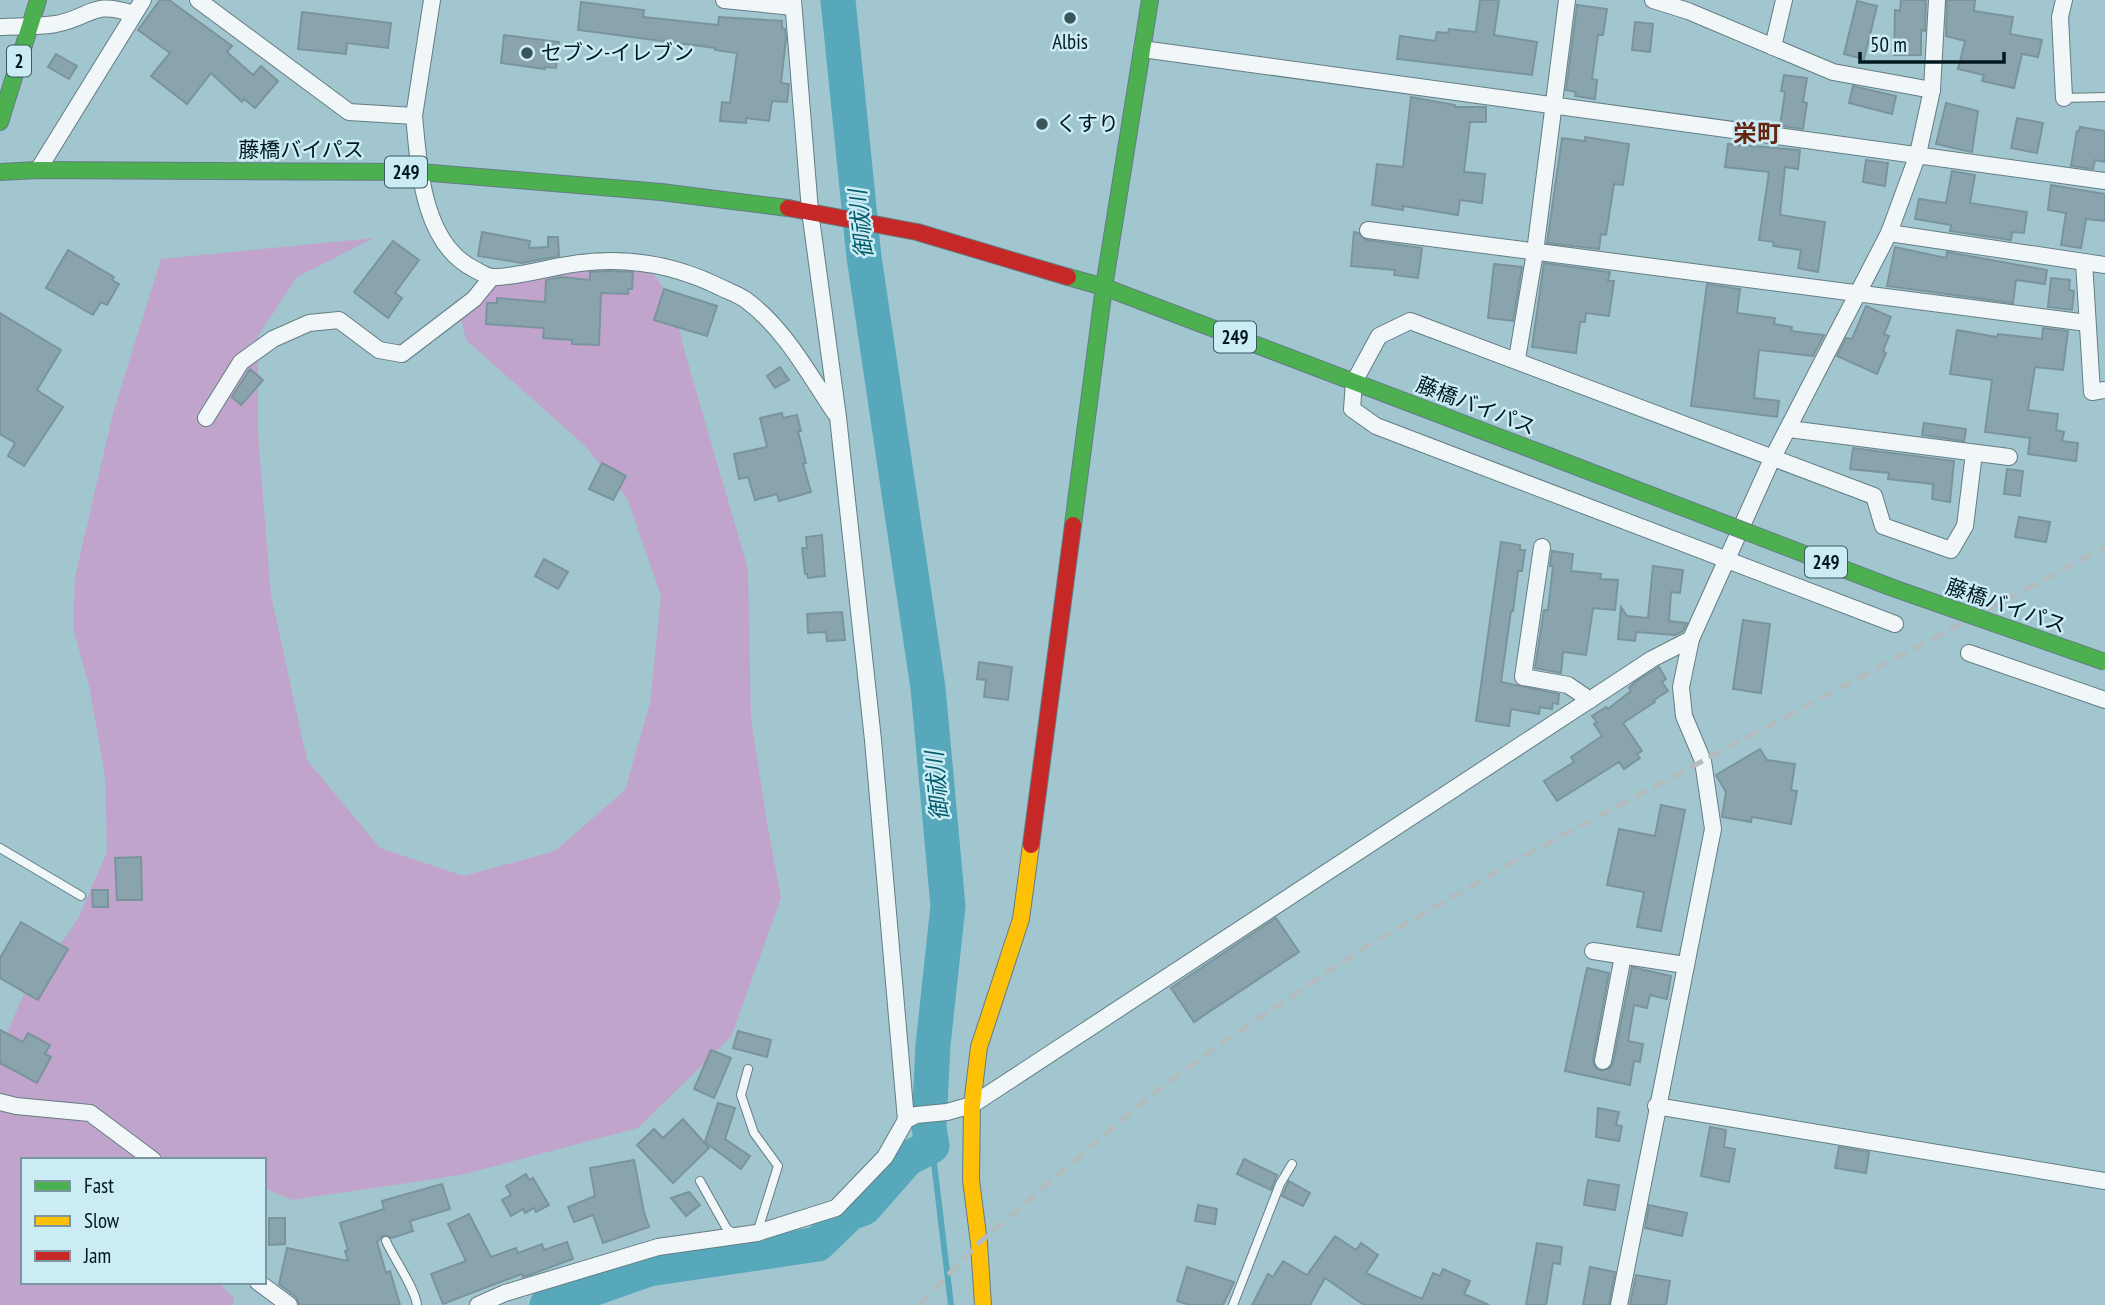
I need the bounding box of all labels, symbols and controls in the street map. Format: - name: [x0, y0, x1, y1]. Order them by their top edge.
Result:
- marker: Albis: [1062, 10, 1078, 26]
- scale bar: [1860, 21, 2004, 65]
- place label: Albis: [1052, 28, 1088, 55]
- text: 50 m: [1870, 31, 1907, 58]
- place label: セブン-イレブン: [541, 39, 694, 66]
- road number: 2: [7, 45, 31, 76]
- marker: セブン-イレブン: [519, 45, 535, 61]
- place label: くすり: [1056, 110, 1119, 137]
- marker: くすり: [1034, 116, 1050, 132]
- district label: 栄町: [1733, 118, 1781, 149]
- street label: 藤橋バイパス: [238, 136, 364, 163]
- road number: 249: [385, 156, 427, 188]
- water label: 御祓川: [842, 185, 879, 260]
- road number: 249: [1214, 322, 1256, 352]
- street label: 藤橋バイパス: [1413, 370, 1540, 441]
- road number: 249: [1805, 547, 1847, 578]
- street label: 藤橋バイパス: [1942, 572, 2070, 639]
- water label: 御祓川: [919, 747, 954, 822]
- legend: [21, 1158, 266, 1284]
- text: Fast: [84, 1172, 114, 1199]
- text: Slow: [84, 1207, 120, 1234]
- text: Jam: [83, 1242, 111, 1269]

